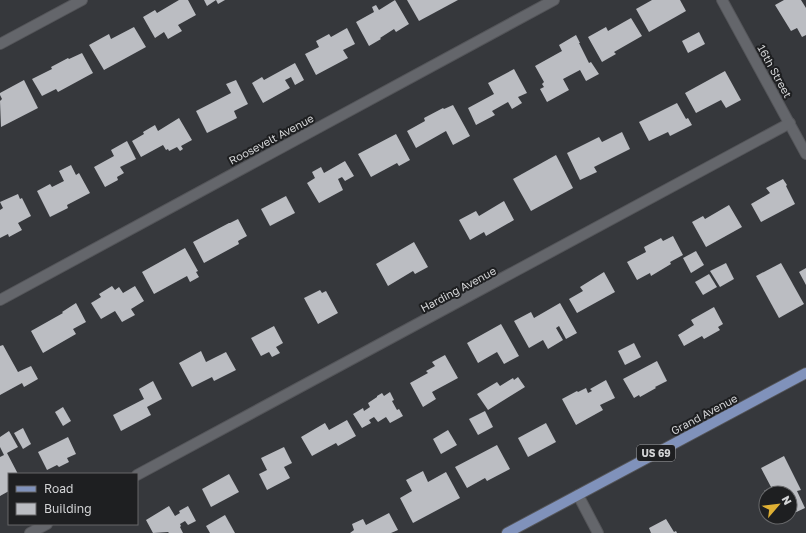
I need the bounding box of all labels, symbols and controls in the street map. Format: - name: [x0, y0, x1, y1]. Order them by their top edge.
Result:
- street label: 16th Street: [755, 42, 795, 100]
- street label: Roosevelt Avenue: [226, 111, 316, 167]
- street label: Harding Avenue: [418, 264, 498, 314]
- street label: Grand Avenue: [669, 391, 739, 437]
- road number: US 69: [637, 445, 675, 461]
- legend: [8, 473, 138, 525]
- text: Road: [44, 481, 73, 496]
- north arrow: [758, 485, 798, 525]
- text: N: [780, 493, 795, 507]
- text: Building: [44, 501, 92, 516]

